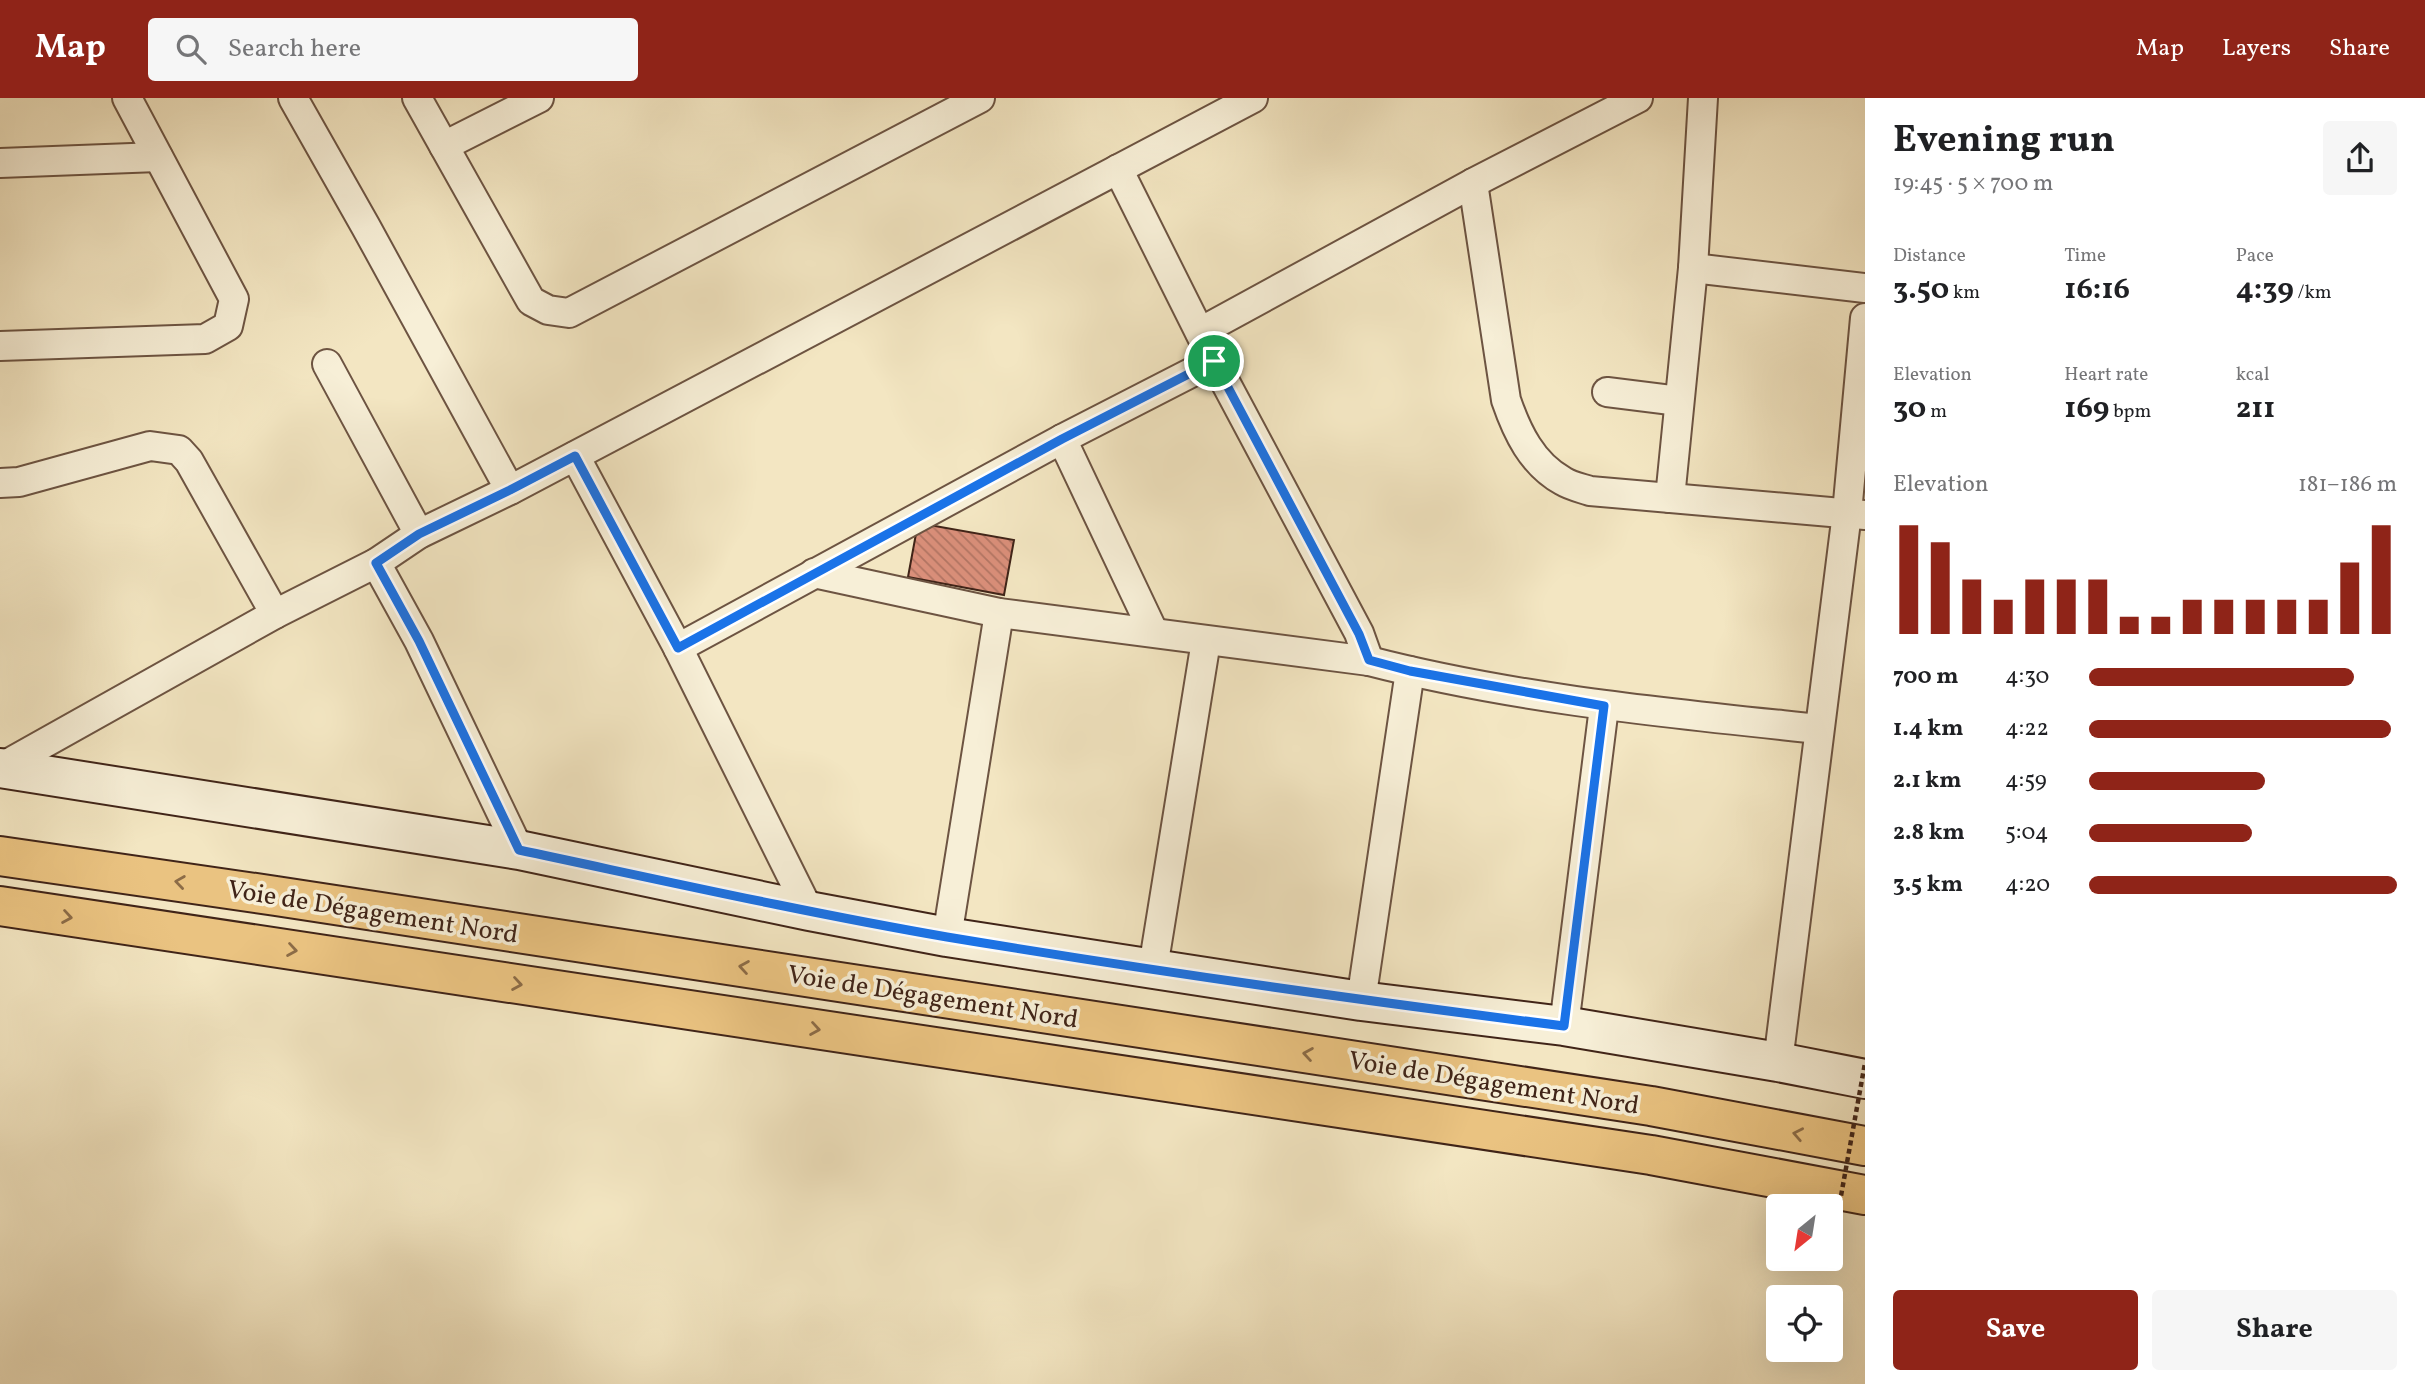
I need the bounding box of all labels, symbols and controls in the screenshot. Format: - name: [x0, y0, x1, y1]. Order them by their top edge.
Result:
- search box: [148, 18, 638, 81]
- text: Map: [35, 26, 106, 72]
- icon: search: [172, 30, 210, 68]
- text: Search here: [228, 31, 361, 67]
- text: Map: [2136, 32, 2184, 66]
- text: Layers: [2222, 32, 2291, 66]
- text: Share: [2329, 32, 2390, 66]
- text: Evening run: [1893, 115, 2115, 168]
- button: share: [2323, 121, 2397, 195]
- text: 19:45 · 5 × 700 m: [1893, 168, 2053, 200]
- text: Distance: [1893, 243, 1966, 269]
- text: Time: [2064, 243, 2106, 269]
- text: Pace: [2236, 243, 2274, 269]
- text: 3.50: [1893, 269, 1949, 311]
- text: 16:16: [2064, 269, 2130, 311]
- text: 4:39: [2236, 269, 2294, 311]
- text: km: [1949, 280, 1980, 306]
- text: /km: [2294, 280, 2332, 306]
- pin: [1184, 331, 1244, 391]
- icon: arrive: [1195, 342, 1233, 380]
- text: Elevation: [1893, 362, 1972, 388]
- text: Heart rate: [2064, 362, 2148, 388]
- text: kcal: [2236, 362, 2269, 388]
- text: 30: [1893, 388, 1926, 430]
- text: 169: [2064, 388, 2109, 430]
- text: 211: [2236, 388, 2275, 430]
- text: m: [1926, 399, 1947, 425]
- text: bpm: [2109, 399, 2151, 425]
- text: Elevation: [1893, 469, 1989, 501]
- text: 181–186 m: [2298, 469, 2397, 501]
- text: 700 m: [1893, 661, 1959, 693]
- text: 4:30: [2005, 661, 2049, 693]
- text: 1.4 km: [1893, 713, 1964, 745]
- text: 4:22: [2005, 713, 2049, 745]
- text: 2.1 km: [1893, 765, 1962, 797]
- text: 4:59: [2005, 765, 2047, 797]
- text: 2.8 km: [1893, 817, 1965, 849]
- text: 5:04: [2005, 817, 2048, 849]
- text: 3.5 km: [1893, 869, 1963, 901]
- text: 4:20: [2005, 869, 2050, 901]
- street label: Voie de Dégagement Nord: [225, 872, 521, 954]
- one-way arrow: [174, 875, 185, 890]
- one-way arrow: [62, 909, 73, 924]
- one-way arrow: [287, 943, 298, 958]
- street label: Voie de Dégagement Nord: [785, 957, 1081, 1039]
- one-way arrow: [738, 960, 749, 975]
- one-way arrow: [512, 977, 523, 992]
- one-way arrow: [809, 1021, 821, 1036]
- street label: Voie de Dégagement Nord: [1346, 1043, 1642, 1125]
- one-way arrow: [1302, 1046, 1313, 1061]
- one-way arrow: [1792, 1127, 1804, 1142]
- north arrow: [1766, 1194, 1843, 1270]
- map controls: [1766, 1194, 1843, 1362]
- button: locate: [1766, 1285, 1843, 1362]
- button: Save: [1893, 1290, 2138, 1370]
- button: Share: [2152, 1290, 2397, 1370]

